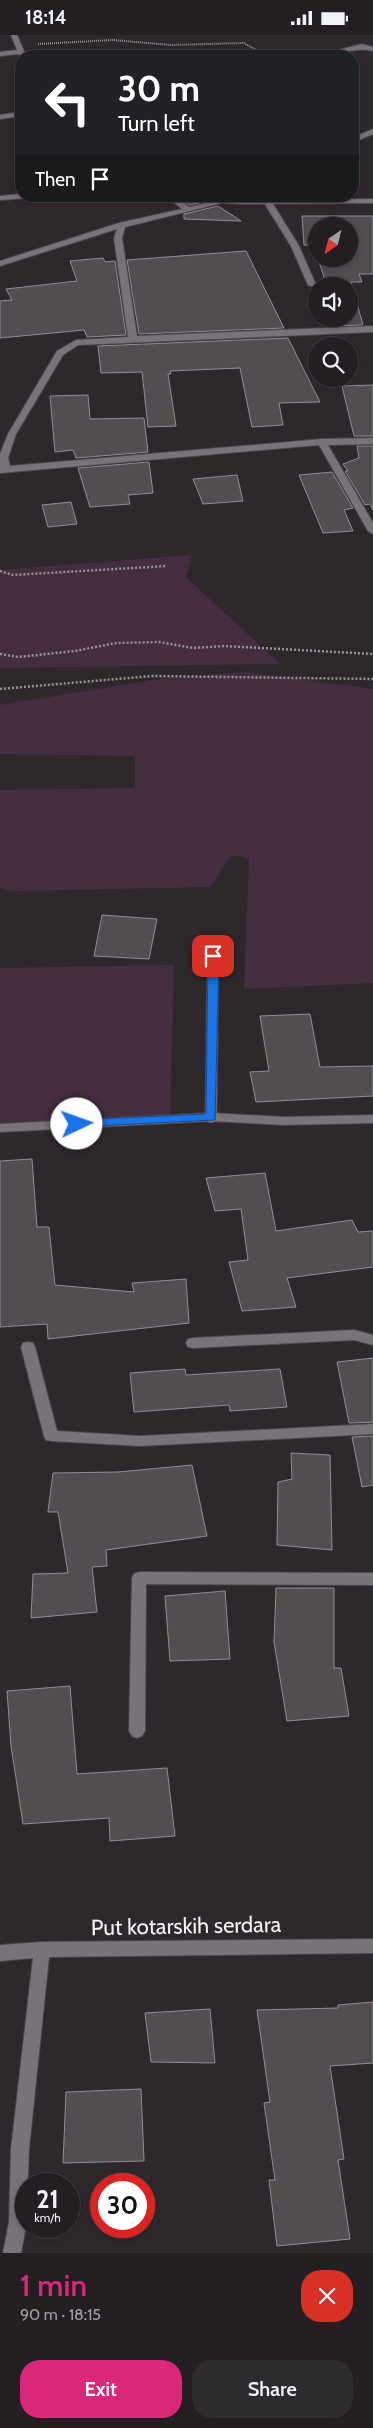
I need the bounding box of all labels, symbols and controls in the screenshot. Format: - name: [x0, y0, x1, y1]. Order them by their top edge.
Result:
- text: 18:14: [25, 6, 67, 29]
- text: 30 m: [118, 67, 200, 110]
- icon: left: [35, 70, 100, 135]
- text: Turn left: [118, 110, 195, 137]
- icon: arrive: [86, 165, 114, 193]
- text: Then: [35, 168, 76, 191]
- north arrow: [308, 217, 358, 267]
- map controls: [308, 217, 358, 387]
- button: sound: [308, 277, 358, 327]
- button: search: [308, 337, 358, 387]
- pin: [192, 935, 234, 977]
- icon: arrive: [199, 942, 227, 970]
- position arrow: [50, 1097, 102, 1149]
- street label: Put kotarskih serdara: [91, 1911, 282, 1941]
- speed limit sign: 30: [90, 2173, 155, 2238]
- text: 21: [36, 2184, 59, 2214]
- text: km/h: [34, 2210, 61, 2225]
- text: 1 min: [20, 2267, 87, 2304]
- button: close: [301, 2270, 353, 2322]
- text: 90 m · 18:15: [20, 2305, 101, 2324]
- button: Exit: [20, 2360, 182, 2418]
- button: Share: [192, 2360, 353, 2418]

